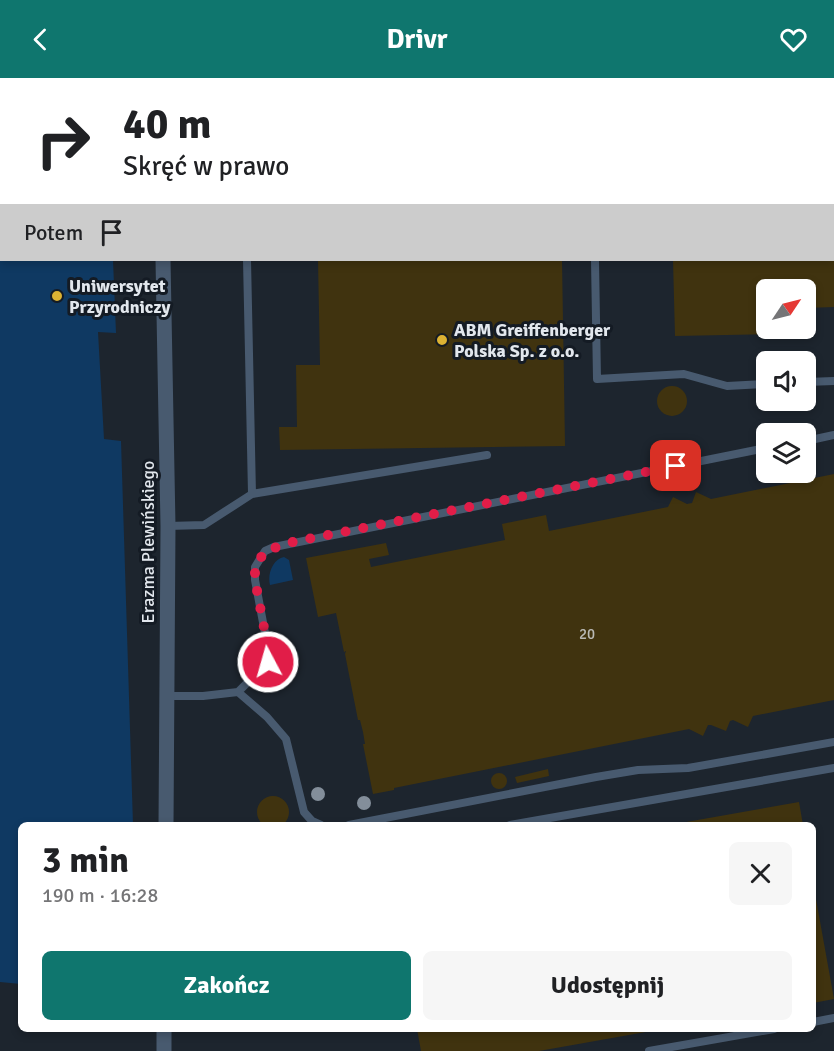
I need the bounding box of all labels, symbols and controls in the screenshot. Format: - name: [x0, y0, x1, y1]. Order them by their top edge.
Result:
- icon: back: [24, 23, 57, 56]
- text: Drivr: [387, 23, 447, 56]
- icon: heart: [777, 23, 810, 56]
- text: 40 m: [123, 99, 212, 150]
- icon: right: [24, 102, 102, 180]
- text: Skręć w prawo: [123, 150, 289, 183]
- icon: arrive: [95, 216, 128, 249]
- text: Potem: [24, 219, 83, 246]
- place label: Uniwersytet Przyrodniczy: [69, 275, 171, 318]
- north arrow: [756, 279, 816, 339]
- map controls: [756, 279, 816, 483]
- marker: Uniwersytet Przyrodniczy: [50, 289, 64, 303]
- place label: ABM Greiffenberger Polska Sp. z o.o.: [454, 319, 611, 362]
- marker: ABM Greiffenberger Polska Sp. z o.o.: [435, 333, 449, 347]
- button: sound: [756, 351, 816, 411]
- button: layers: [756, 423, 816, 483]
- pin: [650, 440, 701, 491]
- icon: arrive: [659, 449, 692, 482]
- street label: Erazma Plewińskiego: [137, 461, 159, 623]
- house number: 20: [579, 625, 595, 643]
- position arrow: [236, 630, 300, 694]
- text: 3 min: [42, 838, 129, 883]
- button: close: [729, 842, 792, 905]
- text: 190 m · 16:28: [42, 883, 158, 908]
- button: Zakończ: [42, 951, 411, 1020]
- button: Udostępnij: [423, 951, 792, 1020]

